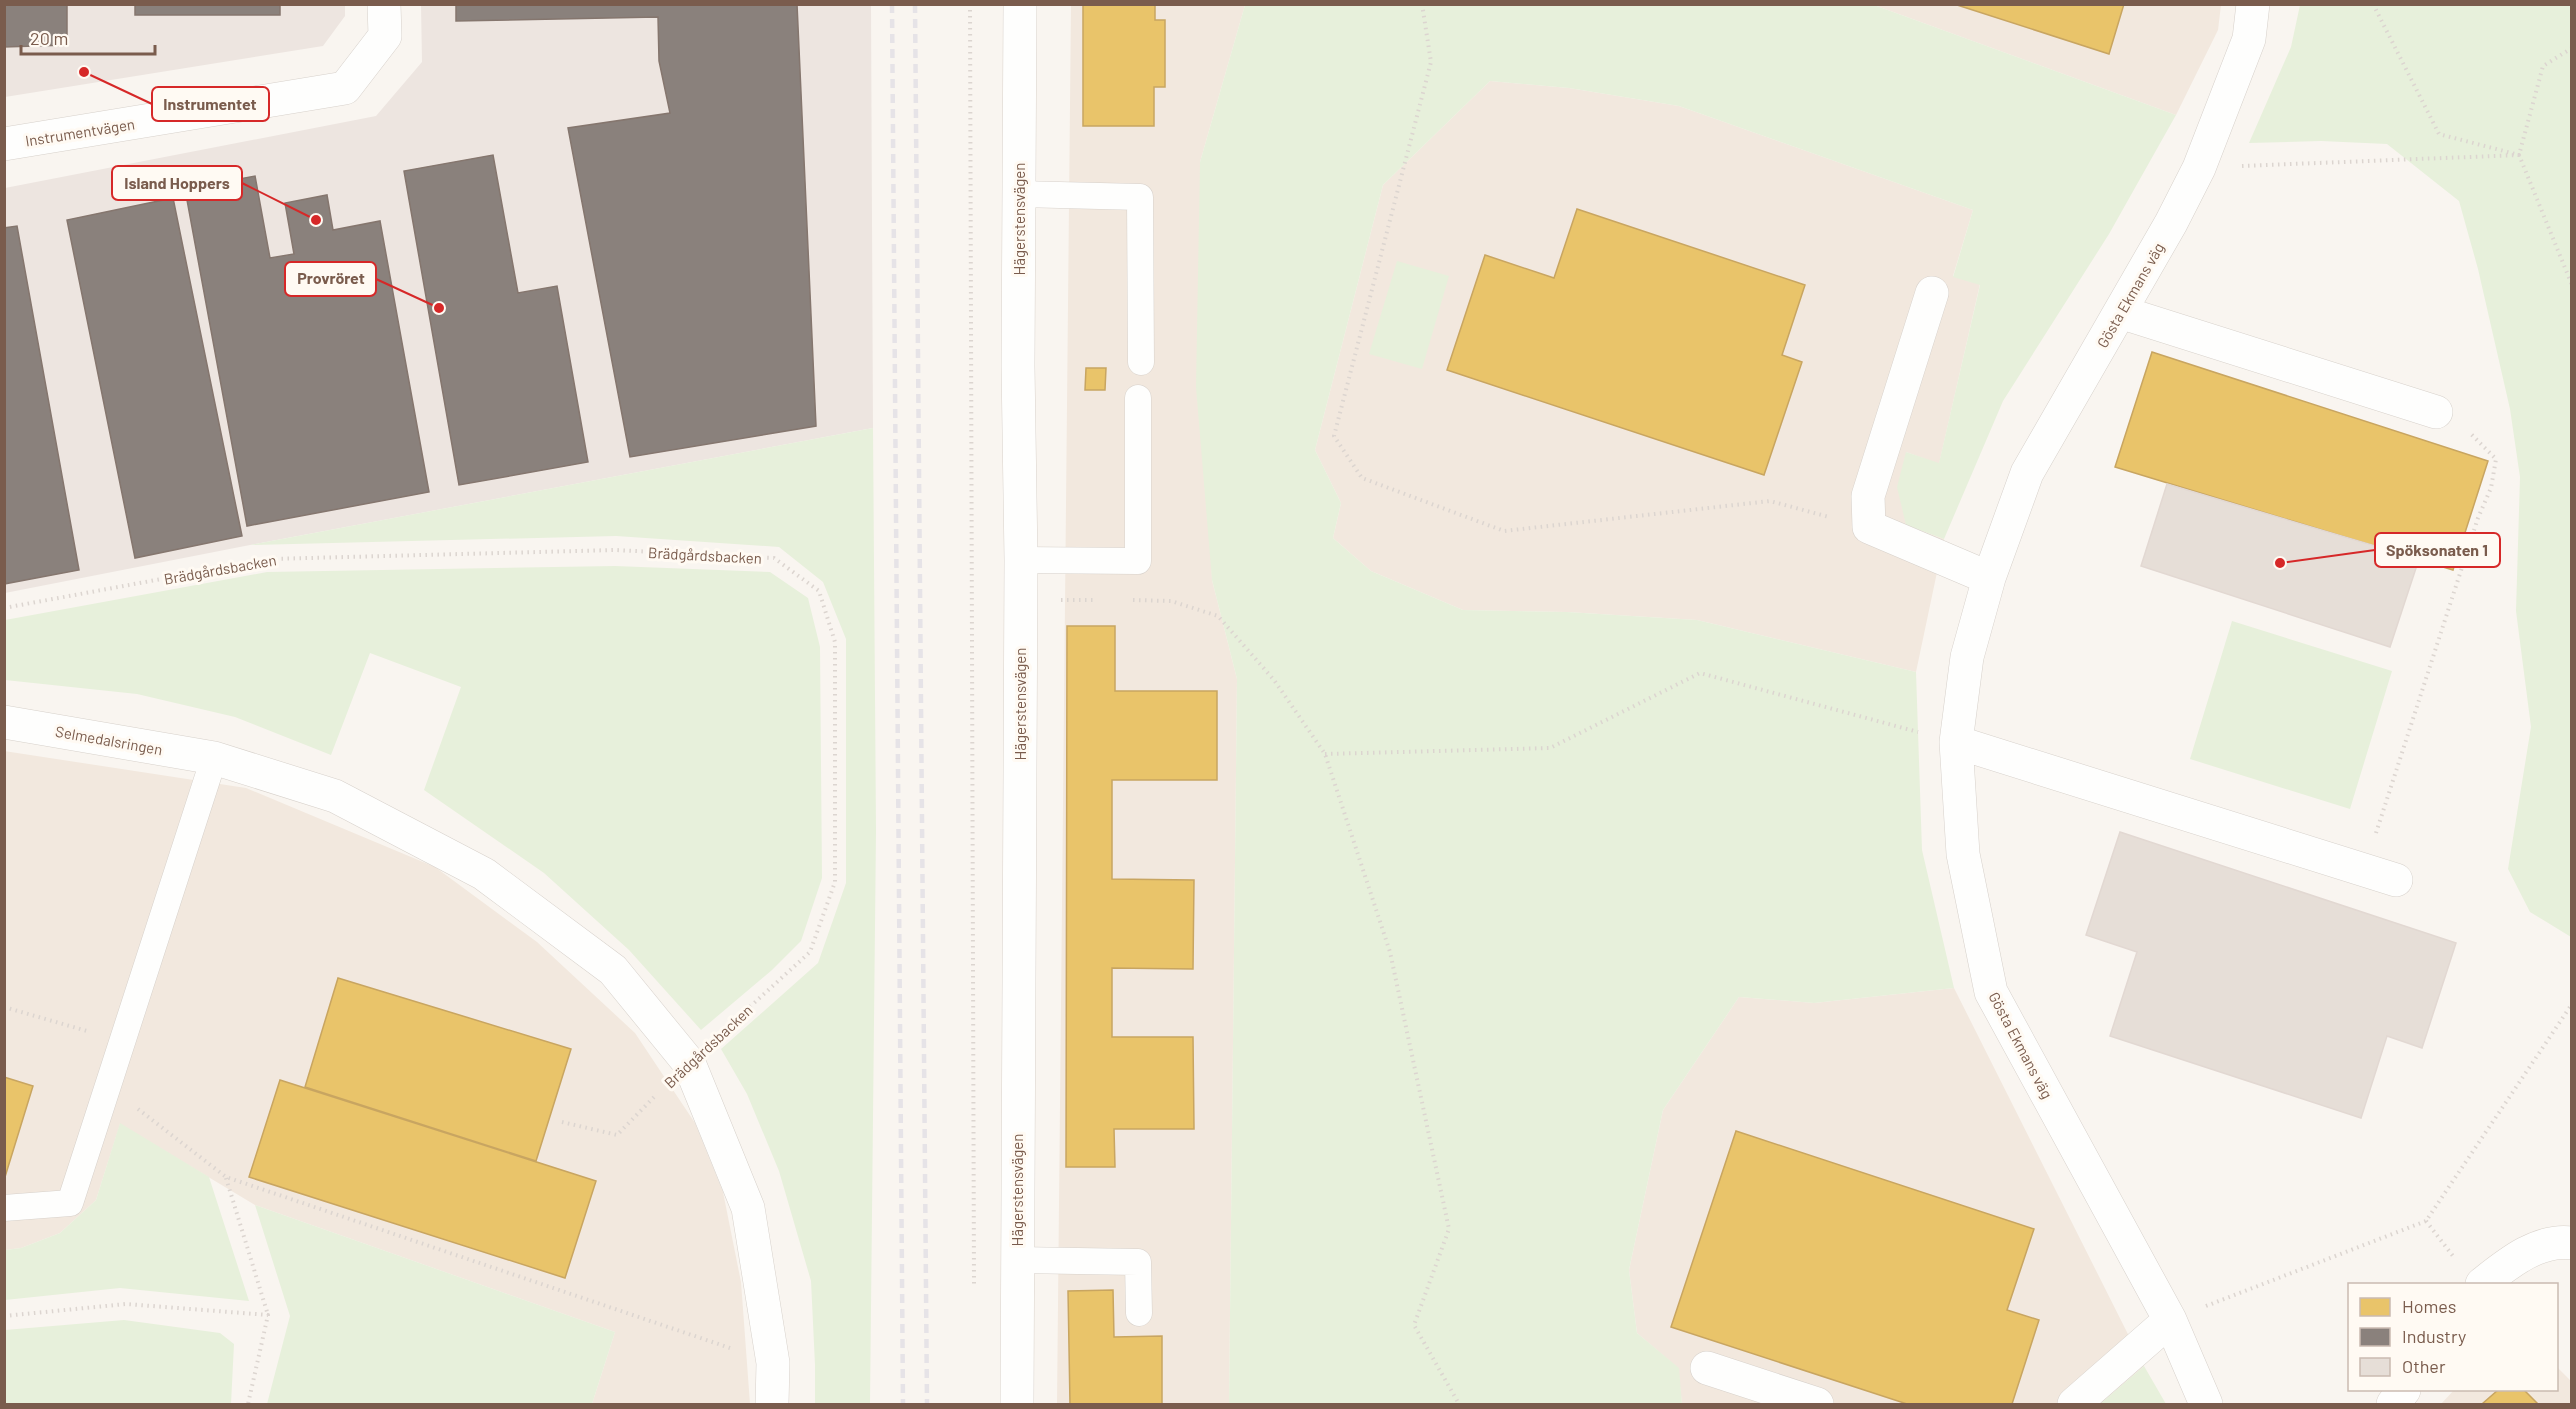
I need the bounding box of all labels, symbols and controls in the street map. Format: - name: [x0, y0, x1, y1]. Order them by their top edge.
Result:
- scale bar: [21, 18, 154, 56]
- text: 20 m: [30, 27, 68, 49]
- callout: Instrumentet: [152, 87, 269, 121]
- text: Instrumentet: [163, 94, 257, 113]
- street label: Instrumentvägen: [24, 114, 136, 150]
- street label: Hägerstensvägen: [1010, 163, 1028, 275]
- callout: Island Hoppers: [112, 166, 242, 200]
- text: Island Hoppers: [124, 173, 230, 192]
- street label: Gösta Ekmans väg: [2093, 239, 2167, 351]
- callout: Provröret: [285, 262, 376, 296]
- text: Provröret: [297, 268, 365, 287]
- callout: Spöksonaten 1: [2375, 533, 2500, 567]
- text: Spöksonaten 1: [2386, 540, 2488, 559]
- street label: Brädgårdsbacken: [648, 543, 762, 567]
- street label: Brädgårdsbacken: [162, 550, 278, 588]
- street label: Hägerstensvägen: [1011, 648, 1029, 760]
- street label: Selmedalsringen: [54, 722, 164, 758]
- street label: Gösta Ekmans väg: [1985, 989, 2057, 1101]
- street label: Brädgårdsbacken: [660, 1001, 756, 1091]
- street label: Hägerstensvägen: [1008, 1134, 1026, 1246]
- legend: [2348, 1283, 2558, 1391]
- text: Homes: [2402, 1295, 2456, 1317]
- text: Industry: [2402, 1325, 2466, 1347]
- text: Other: [2402, 1355, 2446, 1377]

